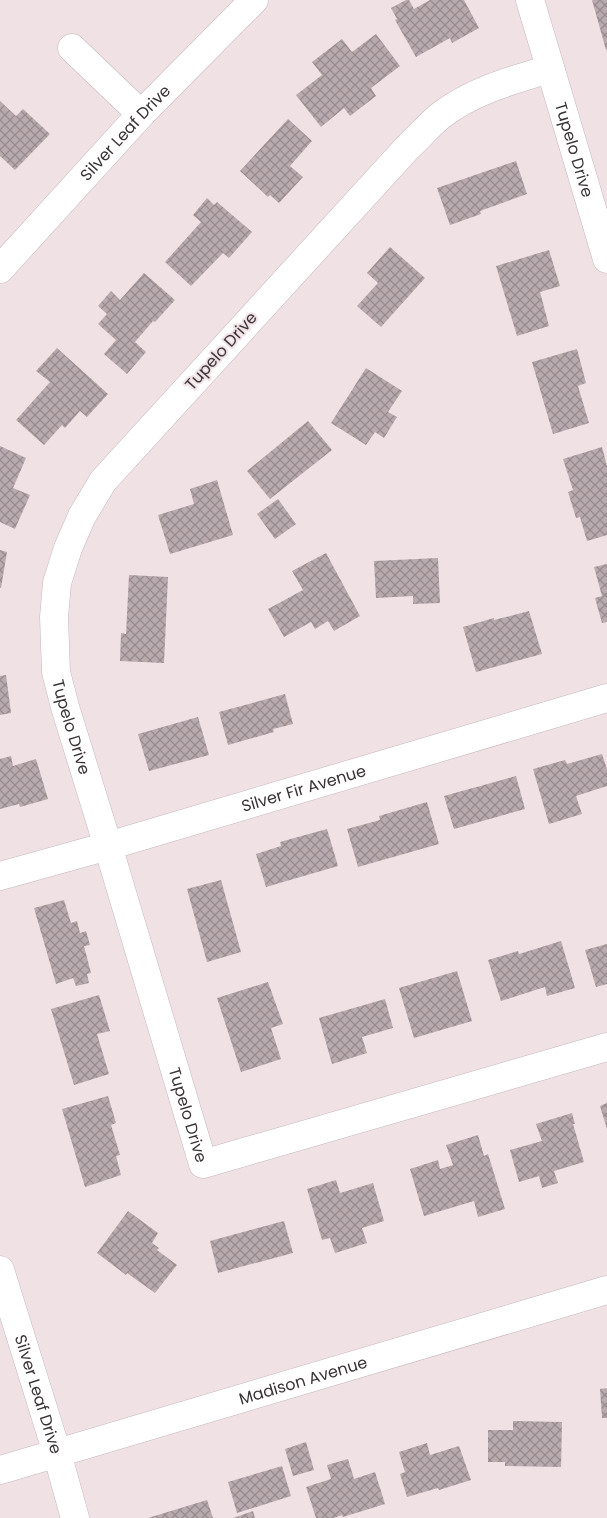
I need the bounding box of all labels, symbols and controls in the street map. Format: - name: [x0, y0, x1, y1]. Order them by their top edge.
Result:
- street label: Silver Leaf Drive: [74, 79, 176, 186]
- street label: Tupelo Drive: [549, 99, 600, 200]
- street label: Tupelo Drive: [180, 307, 262, 395]
- street label: Tupelo Drive: [47, 677, 97, 777]
- street label: Silver Fir Avenue: [238, 759, 369, 817]
- street label: Tupelo Drive: [163, 1064, 213, 1165]
- street label: Silver Leaf Drive: [9, 1332, 68, 1457]
- street label: Madison Avenue: [236, 1350, 370, 1410]

